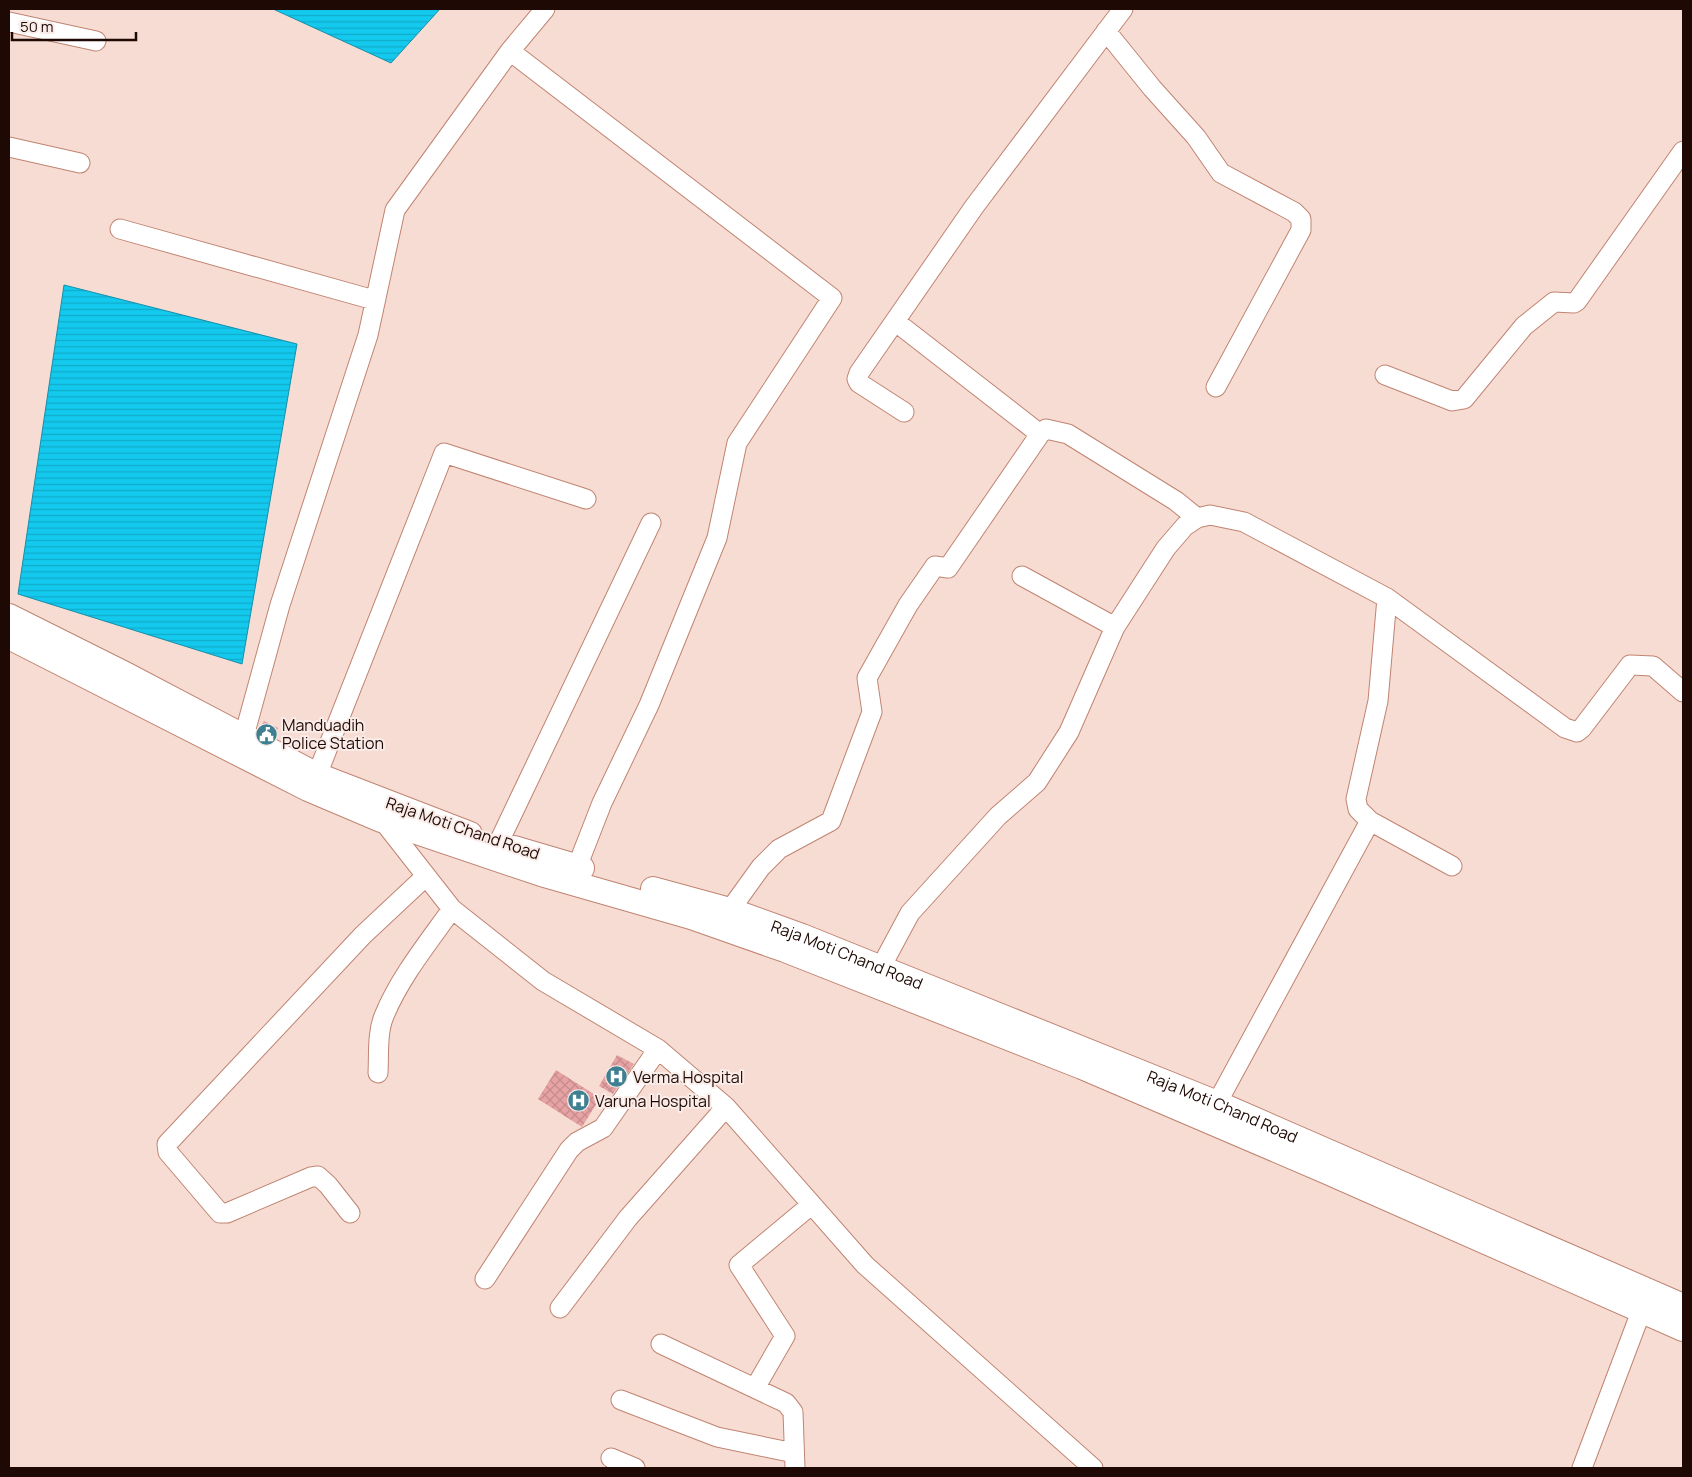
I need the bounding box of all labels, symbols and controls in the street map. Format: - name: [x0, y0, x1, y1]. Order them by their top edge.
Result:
- scale bar: [12, 10, 136, 42]
- text: 50 m: [20, 16, 54, 37]
- place label: Manduadih Police Station: [282, 714, 384, 754]
- public building icon: Manduadih Police Station: [254, 722, 278, 746]
- street label: Raja Moti Chand Road: [383, 791, 543, 865]
- street label: Raja Moti Chand Road: [768, 915, 926, 994]
- hospital icon: Verma Hospital: [605, 1065, 629, 1089]
- street label: Raja Moti Chand Road: [1144, 1065, 1301, 1148]
- place label: Verma Hospital: [633, 1066, 743, 1088]
- hospital icon: Varuna Hospital: [567, 1089, 591, 1113]
- place label: Varuna Hospital: [595, 1090, 711, 1112]

